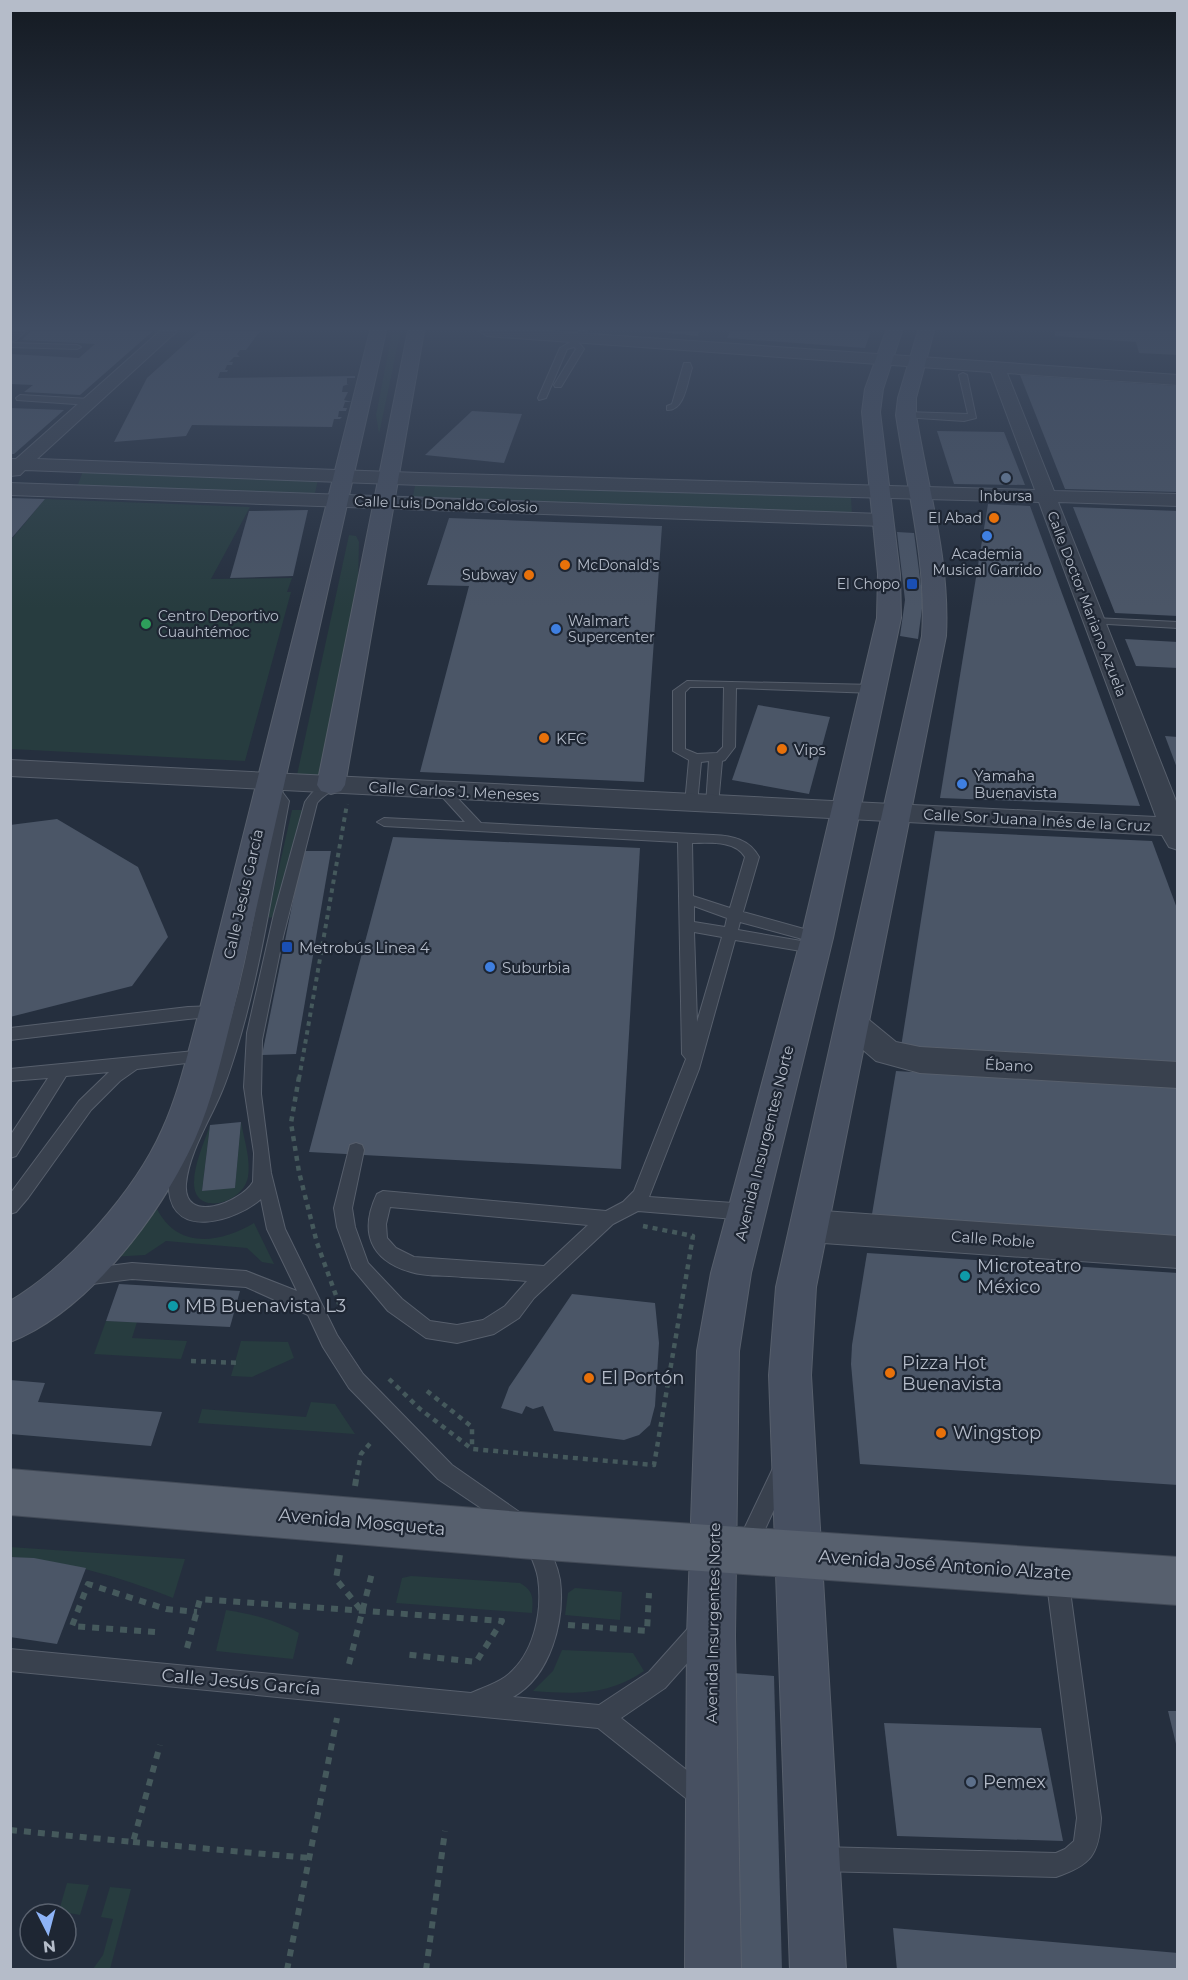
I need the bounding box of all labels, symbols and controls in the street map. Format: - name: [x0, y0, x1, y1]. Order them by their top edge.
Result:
- marker: Inbursa: [999, 471, 1013, 485]
- place label: Inbursa: [979, 487, 1033, 505]
- street label: Calle Luis Donaldo Colosio: [354, 492, 538, 516]
- street label: Calle Doctor Mariano Azuela: [1043, 508, 1131, 700]
- place label: El Abad: [928, 509, 982, 527]
- marker: El Abad: [987, 511, 1001, 525]
- marker: Academia Musical Garrido: [980, 529, 994, 543]
- place label: Academia Musical Garrido: [932, 545, 1042, 579]
- place label: McDonald's: [577, 556, 659, 574]
- marker: McDonald's: [558, 558, 572, 572]
- place label: Subway: [462, 566, 517, 584]
- marker: Subway: [522, 568, 536, 582]
- place label: El Chopo: [837, 575, 900, 593]
- marker: El Chopo: [905, 577, 919, 591]
- place label: Centro Deportivo Cuauhtémoc: [158, 607, 279, 641]
- place label: Walmart Supercenter: [568, 612, 655, 646]
- marker: Centro Deportivo Cuauhtémoc: [139, 617, 153, 631]
- marker: Walmart Supercenter: [549, 622, 563, 636]
- place label: KFC: [556, 729, 587, 748]
- marker: KFC: [537, 731, 551, 745]
- place label: Vips: [794, 740, 826, 759]
- marker: Vips: [775, 742, 789, 756]
- place label: Yamaha Buenavista: [974, 766, 1057, 802]
- street label: Calle Carlos J. Meneses: [368, 777, 540, 805]
- marker: Yamaha Buenavista: [955, 777, 969, 791]
- street label: Calle Sor Juana Inés de la Cruz: [923, 805, 1152, 835]
- street label: Calle Jesús García: [219, 827, 267, 961]
- place label: Metrobús Linea 4: [299, 938, 430, 957]
- marker: Metrobús Linea 4: [280, 940, 294, 954]
- place label: Suburbia: [502, 958, 571, 977]
- marker: Suburbia: [483, 960, 497, 974]
- street label: Avenida Insurgentes Norte: [731, 1043, 797, 1243]
- street label: Ébano: [984, 1054, 1034, 1076]
- street label: Calle Roble: [950, 1227, 1036, 1251]
- place label: Microteatro México: [977, 1255, 1081, 1298]
- marker: Microteatro México: [958, 1269, 972, 1283]
- place label: MB Buenavista L3: [185, 1295, 346, 1317]
- marker: MB Buenavista L3: [166, 1299, 180, 1313]
- place label: Pizza Hot Buenavista: [902, 1352, 1002, 1395]
- marker: Pizza Hot Buenavista: [883, 1366, 897, 1380]
- place label: El Portón: [601, 1367, 685, 1389]
- marker: El Portón: [582, 1371, 596, 1385]
- place label: Wingstop: [953, 1422, 1041, 1444]
- marker: Wingstop: [934, 1426, 948, 1440]
- street label: Avenida Mosqueta: [278, 1504, 446, 1540]
- street label: Avenida Insurgentes Norte: [702, 1523, 724, 1723]
- street label: Avenida José Antonio Alzate: [818, 1545, 1072, 1585]
- street label: Calle Jesús García: [160, 1664, 322, 1700]
- place label: Pemex: [983, 1771, 1046, 1793]
- marker: Pemex: [964, 1775, 978, 1789]
- north arrow: [18, 1902, 78, 1962]
- text: N: [42, 1936, 57, 1957]

